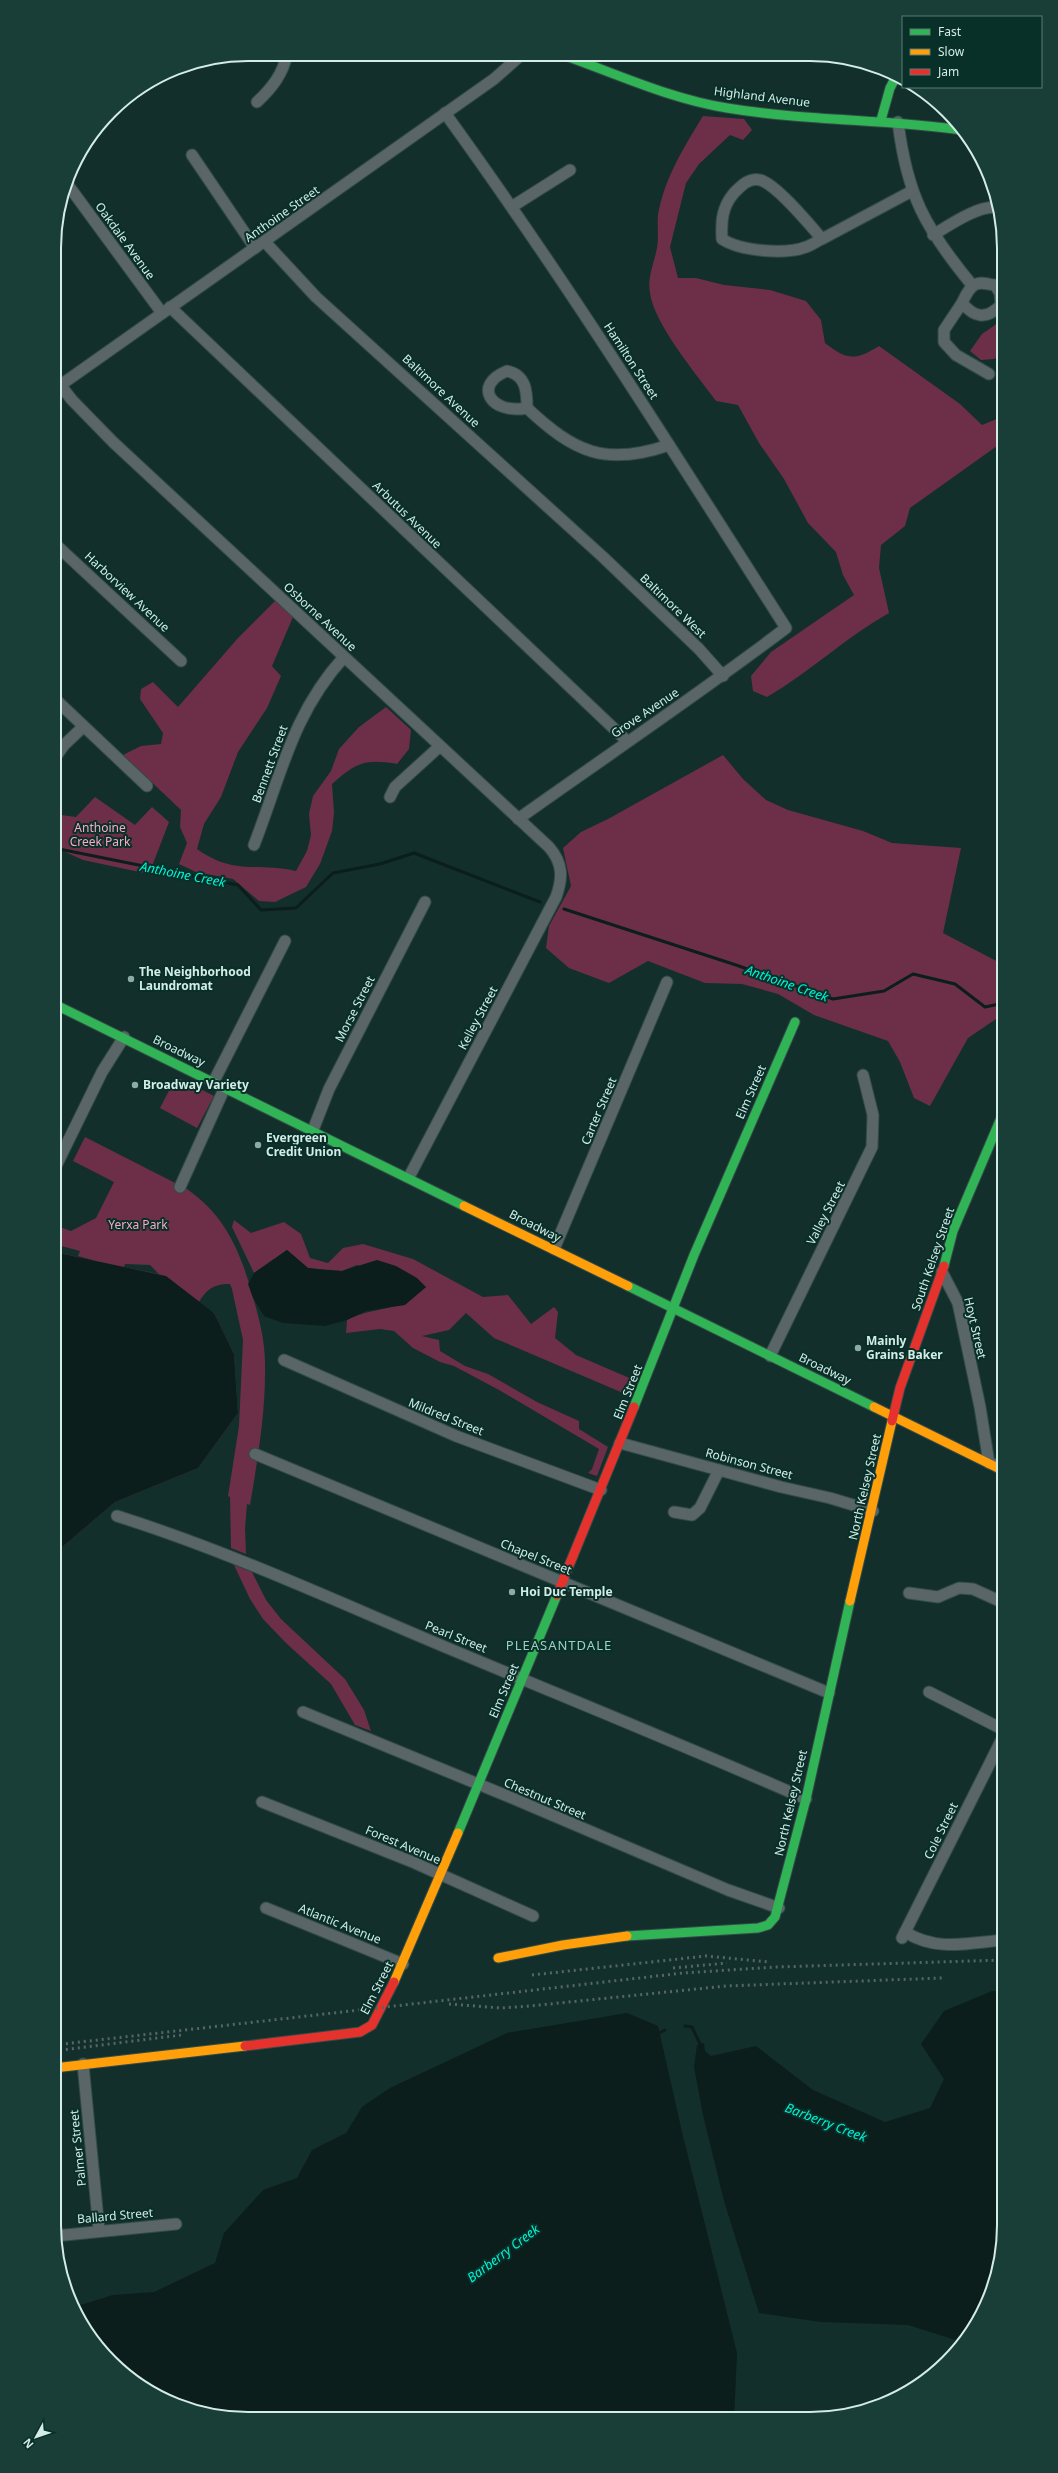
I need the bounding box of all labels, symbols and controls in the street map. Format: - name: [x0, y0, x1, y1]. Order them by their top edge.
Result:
- legend: [902, 16, 1042, 88]
- text: Fast: [938, 23, 962, 40]
- text: Slow: [938, 43, 965, 60]
- text: Jam: [937, 63, 959, 80]
- street label: Highland Avenue: [713, 82, 811, 111]
- street label: Anthoine Street: [241, 181, 323, 246]
- street label: Oakdale Avenue: [92, 199, 159, 283]
- street label: Hamilton Street: [600, 319, 663, 403]
- street label: Baltimore Avenue: [399, 350, 484, 431]
- street label: Arbutus Avenue: [369, 477, 446, 552]
- street label: Harborview Avenue: [81, 548, 174, 636]
- street label: Baltimore West: [637, 570, 711, 642]
- street label: Osborne Avenue: [280, 578, 361, 655]
- street label: Grove Avenue: [607, 683, 682, 742]
- street label: Bennett Street: [248, 722, 292, 805]
- park label: Anthoine Creek Park: [70, 819, 131, 850]
- water label: Anthoine Creek: [138, 857, 228, 891]
- water label: Anthoine Creek: [742, 960, 831, 1006]
- place label: The Neighborhood Laundromat: [139, 963, 251, 994]
- street label: Morse Street: [331, 972, 379, 1045]
- marker: The Neighborhood Laundromat: [126, 974, 136, 984]
- street label: Kelley Street: [454, 982, 502, 1053]
- street label: Broadway: [150, 1031, 209, 1071]
- street label: Elm Street: [731, 1061, 770, 1122]
- street label: Carter Street: [577, 1074, 621, 1147]
- place label: Broadway Variety: [143, 1076, 249, 1093]
- marker: Broadway Variety: [130, 1080, 140, 1090]
- place label: Evergreen Credit Union: [266, 1129, 341, 1160]
- marker: Evergreen Credit Union: [253, 1140, 263, 1150]
- street label: Valley Street: [802, 1178, 849, 1247]
- street label: South Kelsey Street: [907, 1204, 958, 1313]
- street label: Broadway: [506, 1205, 565, 1246]
- park label: Yerxa Park: [108, 1216, 168, 1233]
- street label: Hoyt Street: [960, 1295, 991, 1361]
- place label: Mainly Grains Baker: [866, 1332, 943, 1363]
- marker: Mainly Grains Baker: [853, 1343, 863, 1353]
- street label: Broadway: [796, 1349, 855, 1389]
- street label: Elm Street: [609, 1361, 646, 1422]
- street label: Mildred Street: [406, 1394, 487, 1440]
- street label: North Kelsey Street: [844, 1431, 885, 1542]
- street label: Robinson Street: [704, 1444, 795, 1484]
- street label: Chapel Street: [498, 1534, 575, 1579]
- place label: Hoi Duc Temple: [520, 1583, 613, 1600]
- marker: Hoi Duc Temple: [507, 1587, 517, 1597]
- street label: Pearl Street: [423, 1616, 490, 1657]
- district label: PLEASANTDALE: [506, 1636, 612, 1654]
- street label: Elm Street: [484, 1660, 523, 1721]
- street label: North Kelsey Street: [770, 1747, 811, 1858]
- street label: Chestnut Street: [502, 1774, 589, 1824]
- street label: Cole Street: [919, 1799, 962, 1862]
- street label: Forest Avenue: [363, 1821, 444, 1868]
- street label: Atlantic Avenue: [296, 1899, 384, 1948]
- street label: Elm Street: [356, 1958, 398, 2017]
- water label: Barberry Creek: [783, 2098, 870, 2146]
- street label: Palmer Street: [65, 2108, 90, 2187]
- street label: Ballard Street: [76, 2204, 154, 2227]
- water label: Barberry Creek: [463, 2220, 543, 2286]
- north arrow: [16, 2417, 56, 2457]
- text: N: [19, 2435, 37, 2452]

